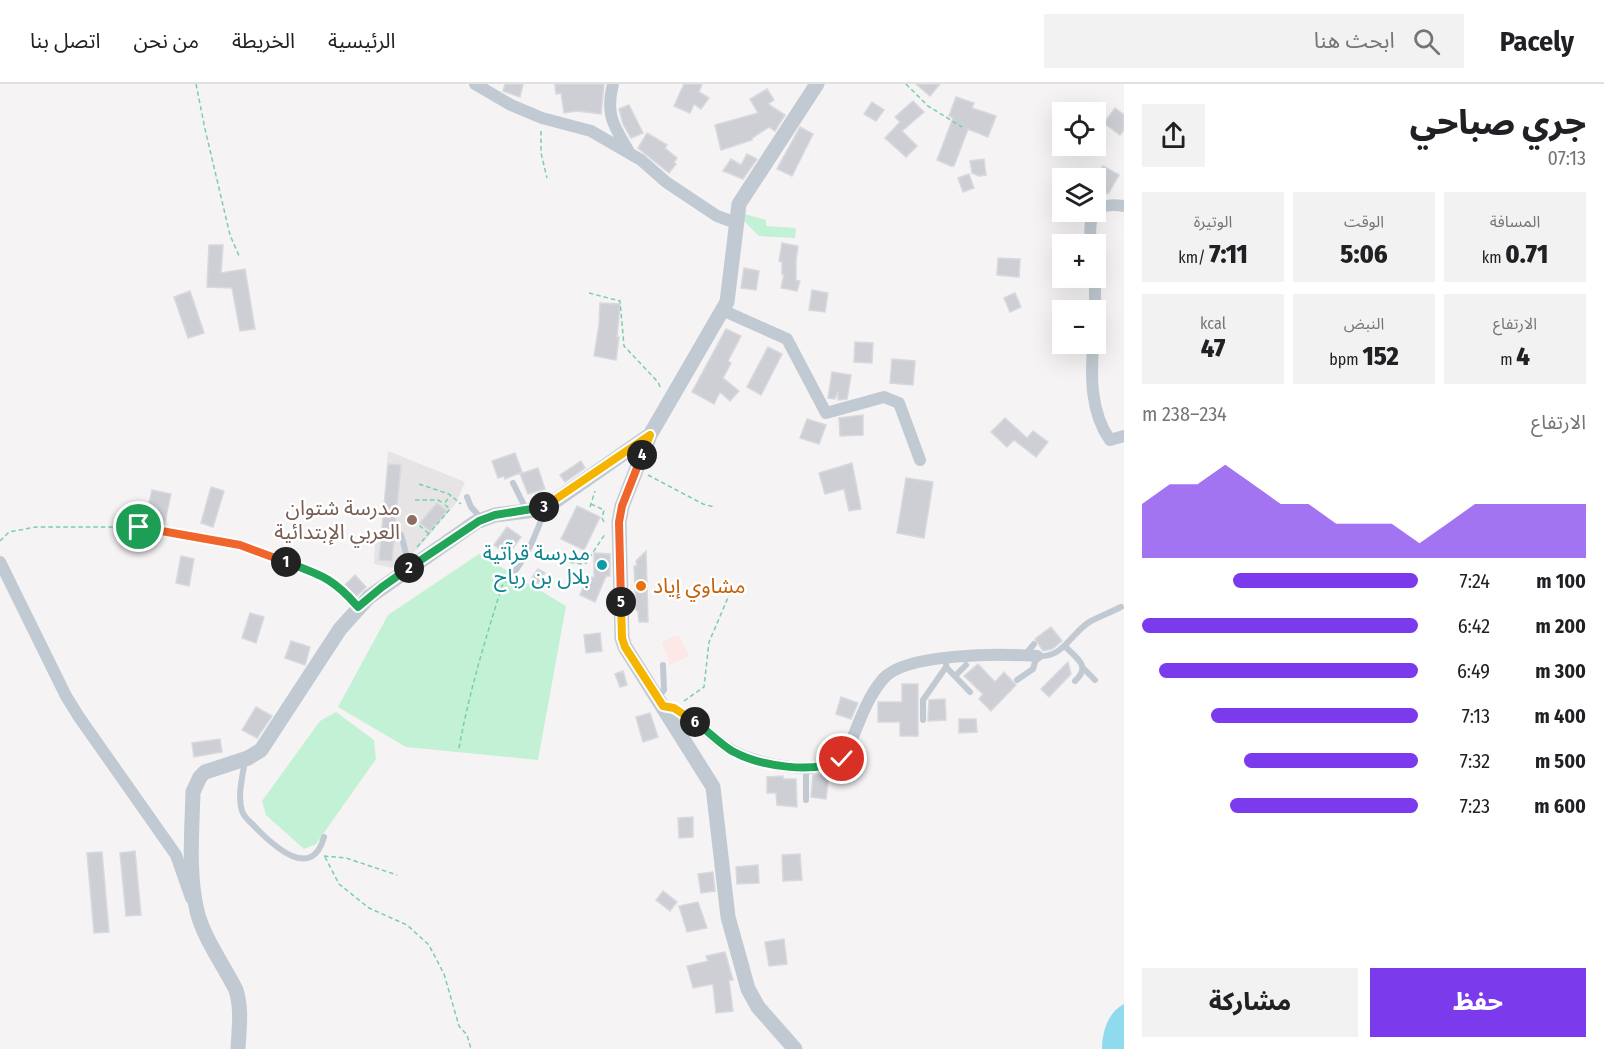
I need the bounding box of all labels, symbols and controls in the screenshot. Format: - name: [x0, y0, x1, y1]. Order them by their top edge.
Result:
- search box: [1044, 14, 1464, 68]
- icon: search: [1410, 25, 1443, 58]
- text: Pacely: [1500, 25, 1574, 58]
- text: ابحث هنا: [1314, 27, 1395, 54]
- text: اتصل بنا: [30, 28, 100, 54]
- text: من نحن: [133, 28, 199, 54]
- text: الخريطة: [232, 28, 295, 54]
- text: الرئيسية: [328, 28, 396, 54]
- map controls: [1052, 102, 1106, 354]
- button: locate: [1052, 102, 1106, 156]
- text: جري صباحي: [1410, 103, 1586, 143]
- button: share: [1142, 104, 1205, 167]
- text: 07:13: [1548, 146, 1586, 170]
- button: layers: [1052, 168, 1106, 222]
- text: الوتيرة: [1194, 212, 1232, 231]
- text: الوقت: [1344, 212, 1384, 231]
- text: المسافة: [1490, 212, 1540, 231]
- button: +: [1052, 234, 1106, 288]
- text: 7:11: [1209, 239, 1248, 270]
- text: 5:06: [1340, 239, 1388, 270]
- text: 0.71: [1505, 239, 1548, 270]
- text: /km: [1178, 248, 1209, 267]
- text: km: [1482, 248, 1505, 267]
- button: −: [1052, 300, 1106, 354]
- text: kcal: [1200, 314, 1226, 333]
- text: النبض: [1344, 314, 1384, 333]
- text: الارتفاع: [1493, 314, 1537, 333]
- text: 47: [1201, 333, 1225, 364]
- text: 152: [1362, 341, 1399, 372]
- text: 4: [1516, 341, 1530, 372]
- text: bpm: [1329, 350, 1362, 369]
- text: m: [1500, 350, 1516, 369]
- text: 234–238 m: [1142, 402, 1227, 426]
- text: الارتفاع: [1531, 410, 1586, 434]
- pin: 4: [627, 440, 657, 470]
- text: 4: [638, 445, 646, 464]
- pin: 3: [529, 492, 559, 522]
- place label: مدرسة شتوان العربي الإبتدائية: [274, 495, 400, 548]
- text: 3: [540, 497, 548, 516]
- pin: [113, 501, 164, 552]
- icon: arrive: [122, 510, 155, 543]
- marker: مدرسة شتوان العربي الإبتدائية: [405, 513, 419, 527]
- place label: مدرسة قرآتية بلال بن رباح: [483, 540, 590, 592]
- pin: 1: [271, 547, 301, 577]
- text: 1: [283, 552, 289, 571]
- pin: 2: [394, 553, 424, 583]
- text: 2: [405, 558, 413, 577]
- marker: مدرسة قرآتية بلال بن رباح: [595, 558, 609, 572]
- text: 7:24: [1460, 569, 1490, 593]
- text: 100 m: [1536, 569, 1586, 593]
- place label: مشاوي إياد: [653, 573, 746, 602]
- marker: مشاوي إياد: [634, 579, 648, 593]
- pin: 5: [606, 587, 636, 617]
- text: 5: [617, 592, 625, 611]
- text: 6:42: [1458, 614, 1490, 638]
- text: 200 m: [1535, 614, 1586, 638]
- text: 6:49: [1457, 659, 1490, 683]
- text: 300 m: [1535, 659, 1586, 683]
- text: 7:13: [1462, 704, 1490, 728]
- text: 400 m: [1534, 704, 1586, 728]
- pin: 6: [680, 707, 710, 737]
- text: 6: [691, 712, 699, 731]
- pin: [816, 733, 867, 784]
- icon: check: [825, 742, 858, 775]
- text: 7:32: [1460, 749, 1490, 773]
- text: 500 m: [1535, 749, 1586, 773]
- text: 7:23: [1460, 794, 1490, 818]
- text: 600 m: [1534, 794, 1586, 818]
- button: مشاركة: [1142, 968, 1358, 1037]
- button: حفظ: [1370, 968, 1586, 1037]

